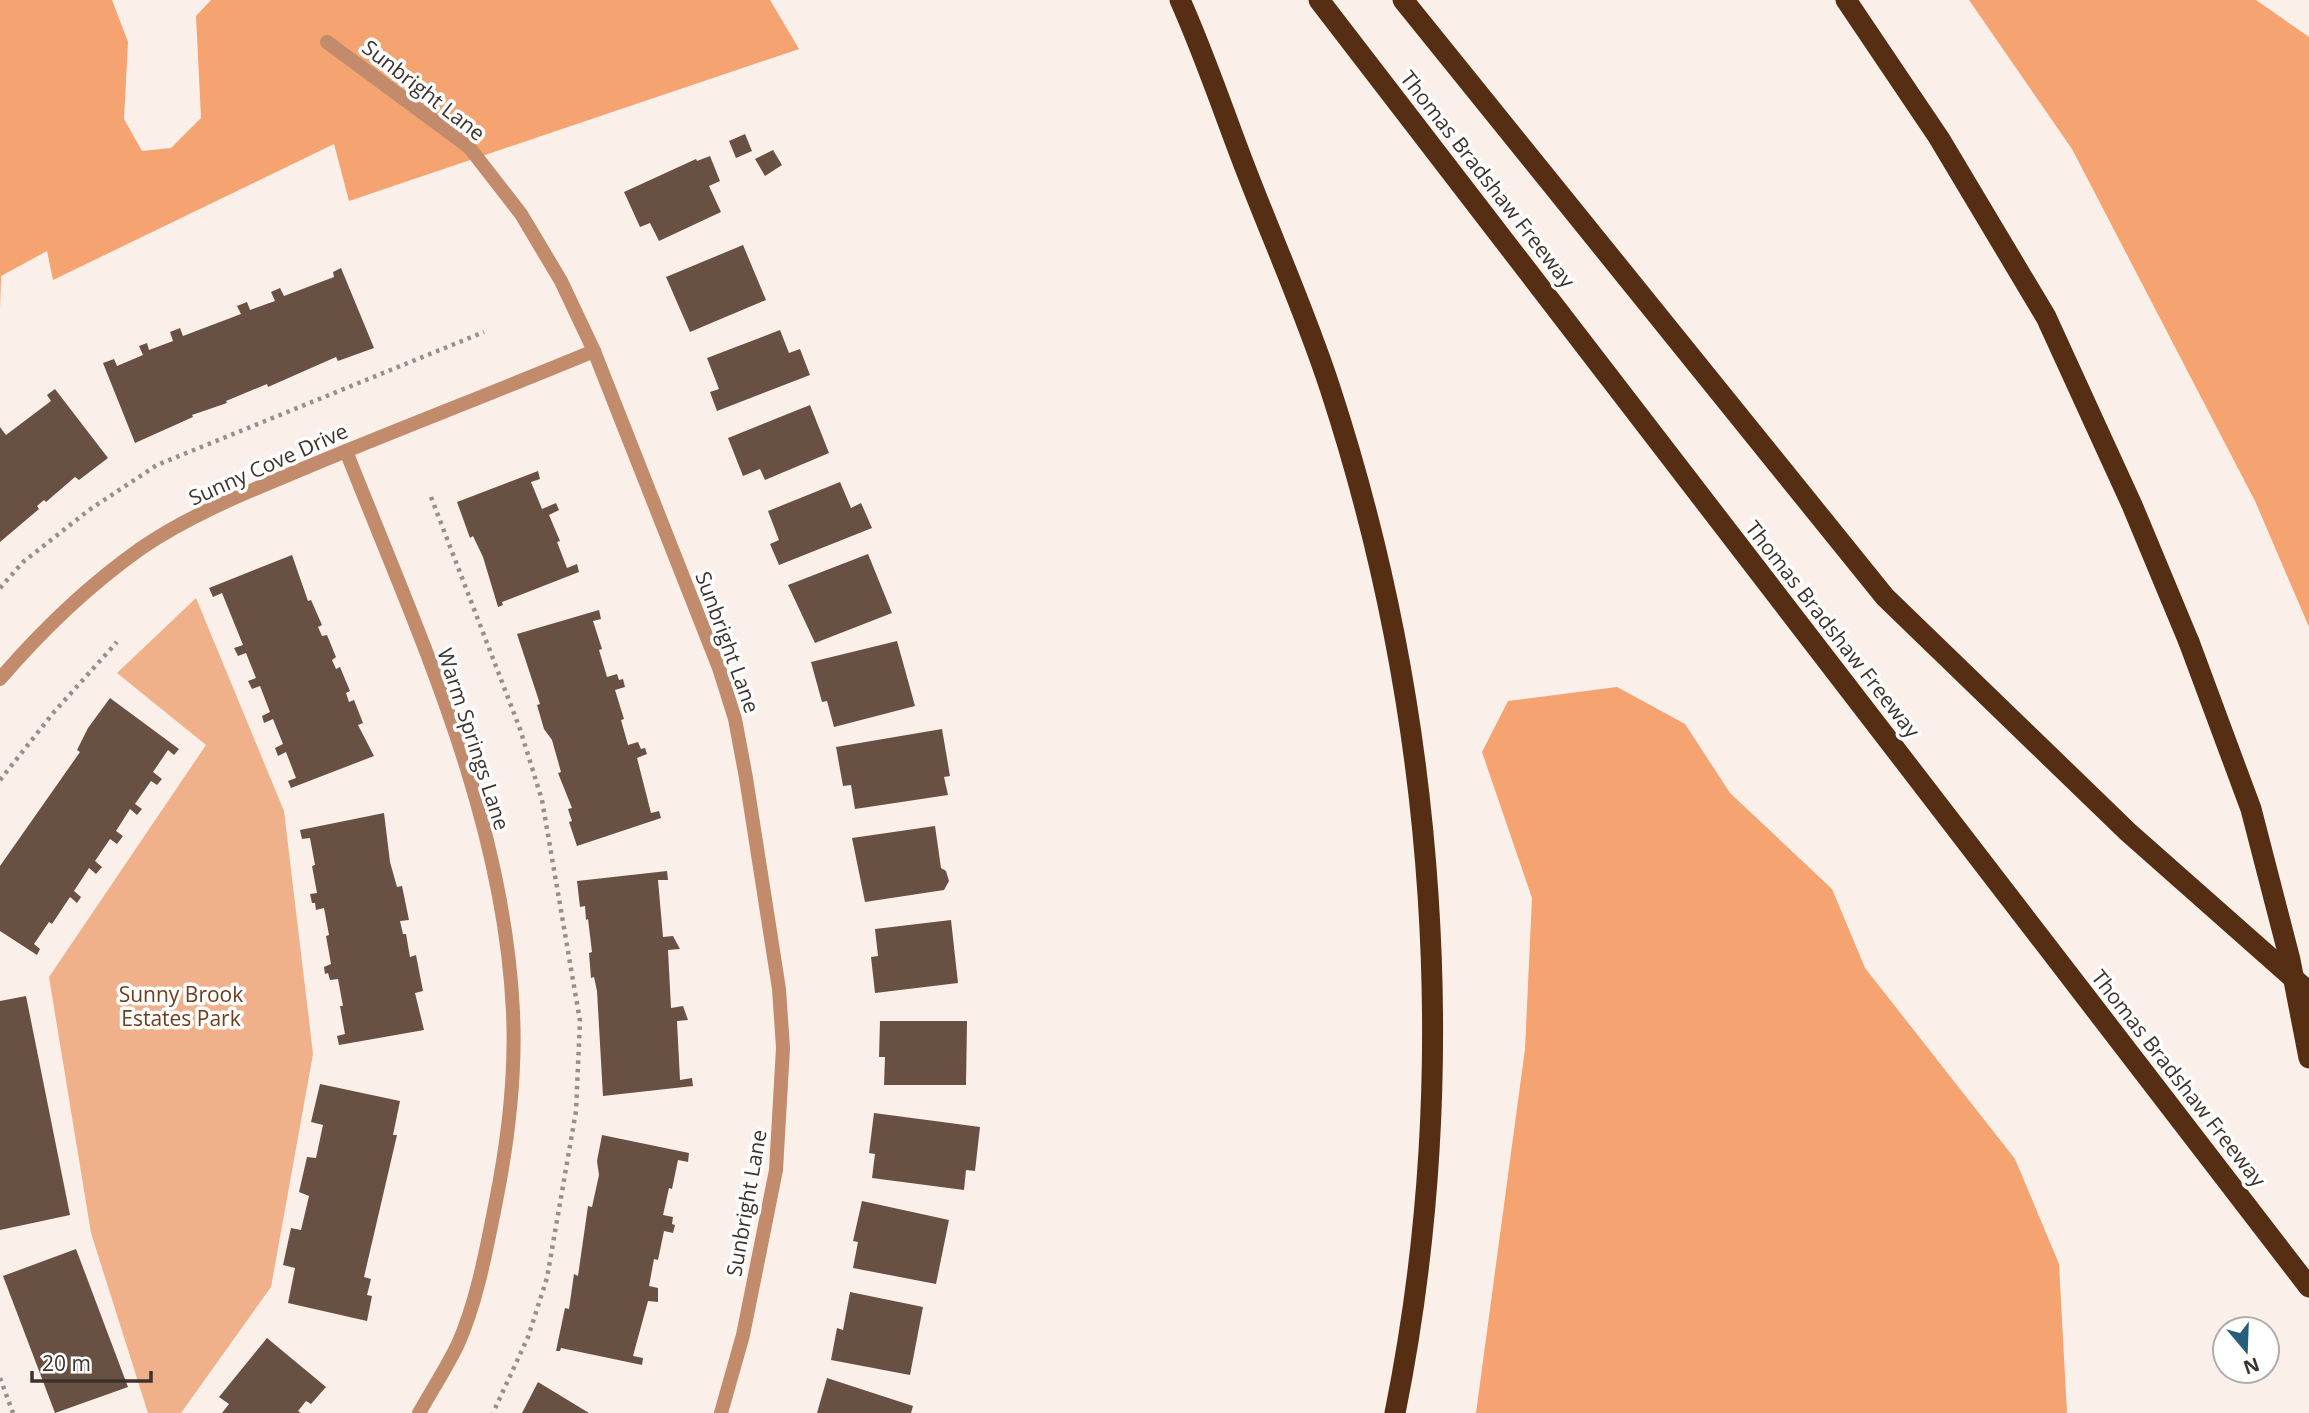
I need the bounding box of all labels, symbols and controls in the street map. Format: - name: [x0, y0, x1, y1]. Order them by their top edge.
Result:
- street label: Sunbright Lane: [357, 33, 491, 147]
- street label: Thomas Bradshaw Freeway: [1394, 65, 1582, 294]
- street label: Sunny Cove Drive: [184, 416, 352, 512]
- street label: Thomas Bradshaw Freeway: [1739, 515, 1927, 744]
- street label: Sunbright Lane: [689, 567, 767, 717]
- street label: Warm Springs Lane: [431, 644, 517, 834]
- street label: Thomas Bradshaw Freeway: [2085, 964, 2273, 1193]
- park label: Sunny Brook Estates Park: [119, 980, 243, 1032]
- street label: Sunbright Lane: [719, 1127, 773, 1279]
- north arrow: [2211, 1315, 2281, 1385]
- scale bar: [32, 1340, 150, 1384]
- text: 20 m: [42, 1349, 91, 1377]
- text: N: [2240, 1351, 2263, 1381]

